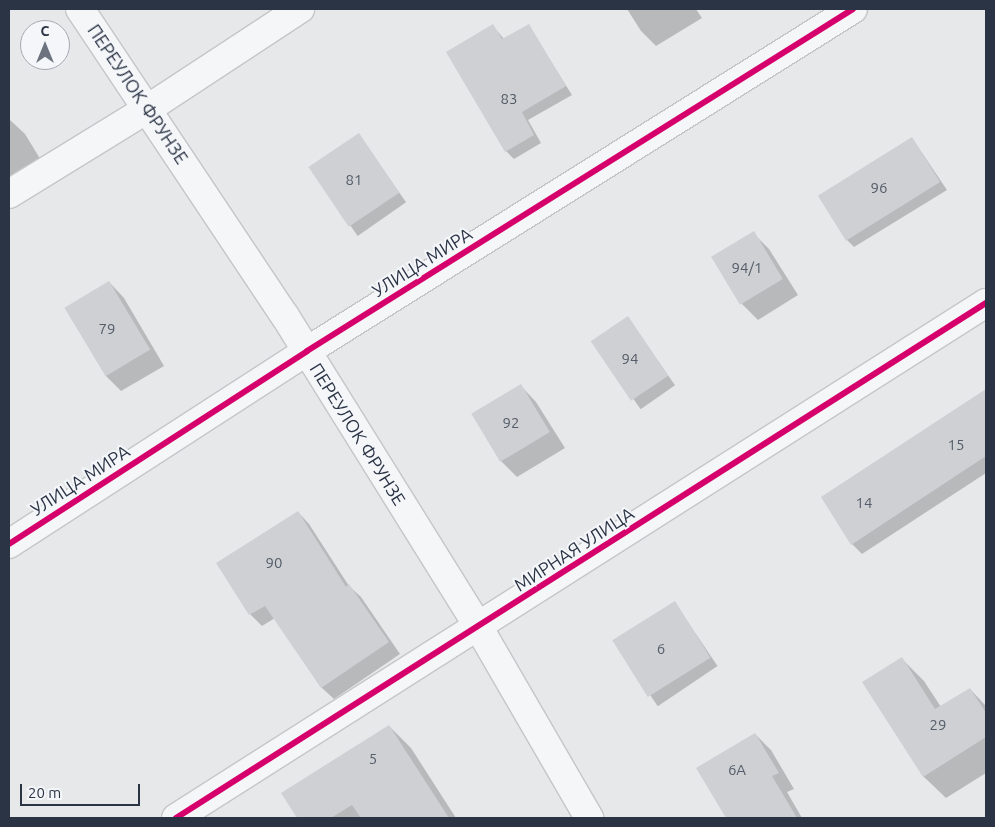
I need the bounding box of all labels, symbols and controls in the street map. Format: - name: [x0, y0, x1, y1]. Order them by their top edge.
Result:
- north arrow: [20, 20, 70, 70]
- street label: ПЕРЕУЛОК ФРУНЗЕ: [83, 20, 193, 168]
- text: С: [41, 23, 49, 39]
- house number: 83: [501, 90, 517, 108]
- house number: 81: [346, 171, 362, 189]
- house number: 96: [871, 179, 887, 197]
- street label: УЛИЦА МИРА: [368, 223, 476, 301]
- house number: 94/1: [732, 259, 762, 277]
- house number: 79: [99, 320, 115, 338]
- house number: 94: [622, 350, 638, 368]
- street label: ПЕРЕУЛОК ФРУНЗЕ: [306, 359, 410, 509]
- house number: 92: [503, 414, 519, 432]
- house number: 15: [948, 436, 964, 454]
- street label: УЛИЦА МИРА: [26, 440, 134, 520]
- house number: 14: [856, 494, 872, 512]
- street label: МИРНАЯ УЛИЦА: [510, 502, 638, 596]
- house number: 90: [266, 554, 282, 572]
- house number: 6: [657, 640, 665, 658]
- house number: 29: [930, 716, 946, 734]
- house number: 5: [369, 750, 377, 768]
- house number: 6А: [728, 761, 746, 779]
- scale bar: [22, 774, 142, 806]
- text: 20 m: [28, 784, 61, 801]

